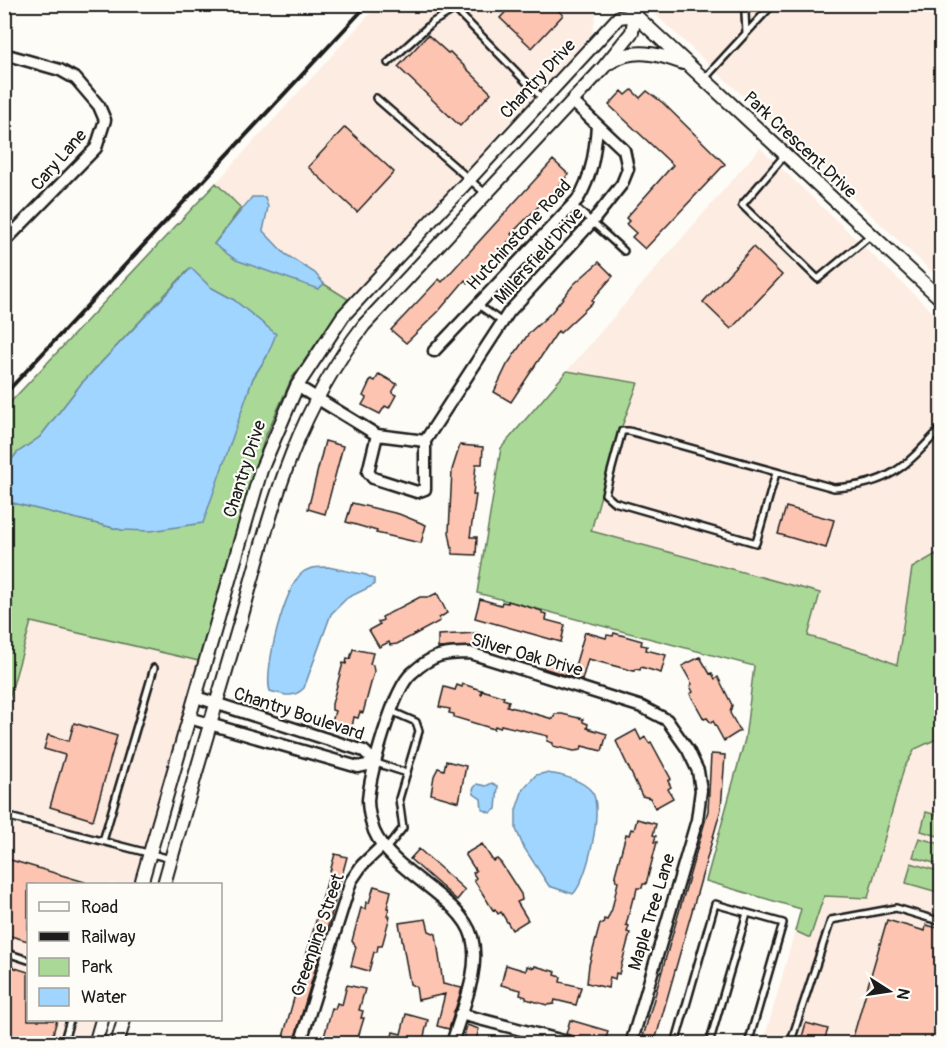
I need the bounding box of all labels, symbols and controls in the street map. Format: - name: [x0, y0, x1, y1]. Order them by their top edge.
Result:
- street label: Chantry Drive: [495, 34, 581, 124]
- street label: Park Crescent Drive: [738, 87, 862, 204]
- street label: Cary Lane: [26, 124, 92, 196]
- street label: Hutchinstone Road: [462, 175, 576, 295]
- street label: Millersfield Drive: [489, 203, 589, 309]
- street label: Chantry Drive: [218, 417, 272, 521]
- street label: Silver Oak Drive: [469, 628, 586, 682]
- street label: Chantry Boulevard: [231, 682, 367, 746]
- street label: Maple Tree Lane: [623, 851, 681, 973]
- street label: Greenpine Street: [286, 870, 350, 1000]
- legend: [27, 883, 222, 1021]
- text: Road: [81, 896, 118, 919]
- text: Railway: [81, 926, 136, 949]
- text: Park: [81, 956, 113, 979]
- north arrow: [859, 961, 919, 1021]
- text: Water: [81, 986, 127, 1009]
- text: N: [892, 987, 914, 1001]

